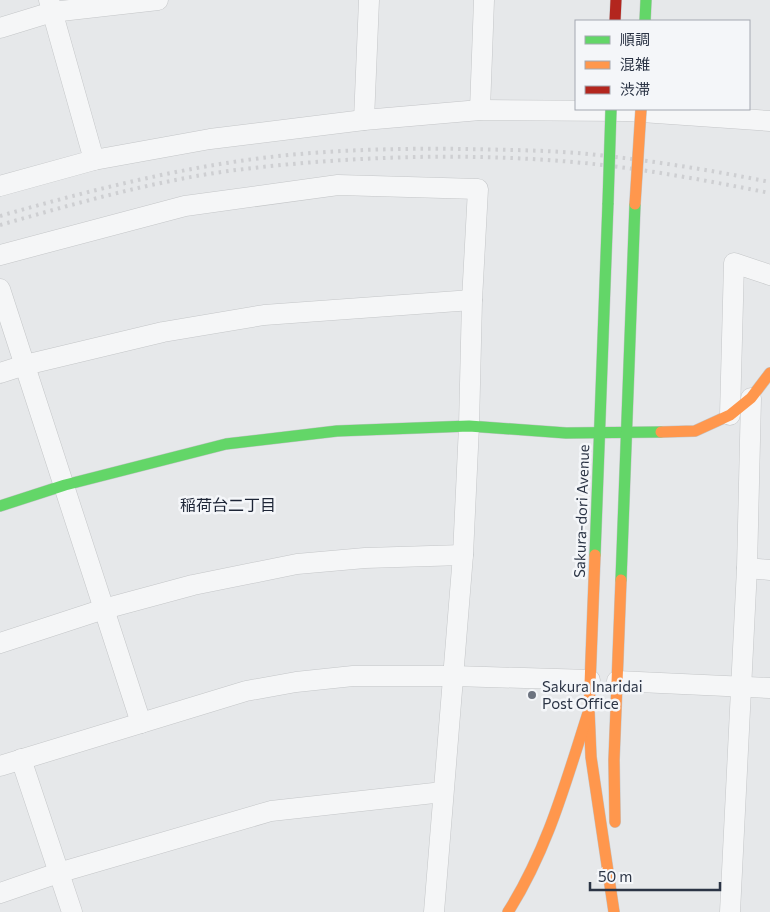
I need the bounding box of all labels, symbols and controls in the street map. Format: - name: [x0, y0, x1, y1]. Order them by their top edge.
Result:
- legend: [575, 20, 750, 110]
- text: 順調: [620, 30, 650, 48]
- text: 混雑: [620, 55, 650, 73]
- text: 渋滞: [620, 80, 650, 98]
- street label: Sakura-dori Avenue: [570, 444, 592, 578]
- district label: 稲荷台二丁目: [180, 495, 276, 514]
- place label: Sakura Inaridai Post Office: [542, 677, 643, 712]
- marker: Sakura Inaridai Post Office: [526, 689, 538, 701]
- scale bar: [590, 860, 720, 892]
- text: 50 m: [598, 867, 632, 885]

